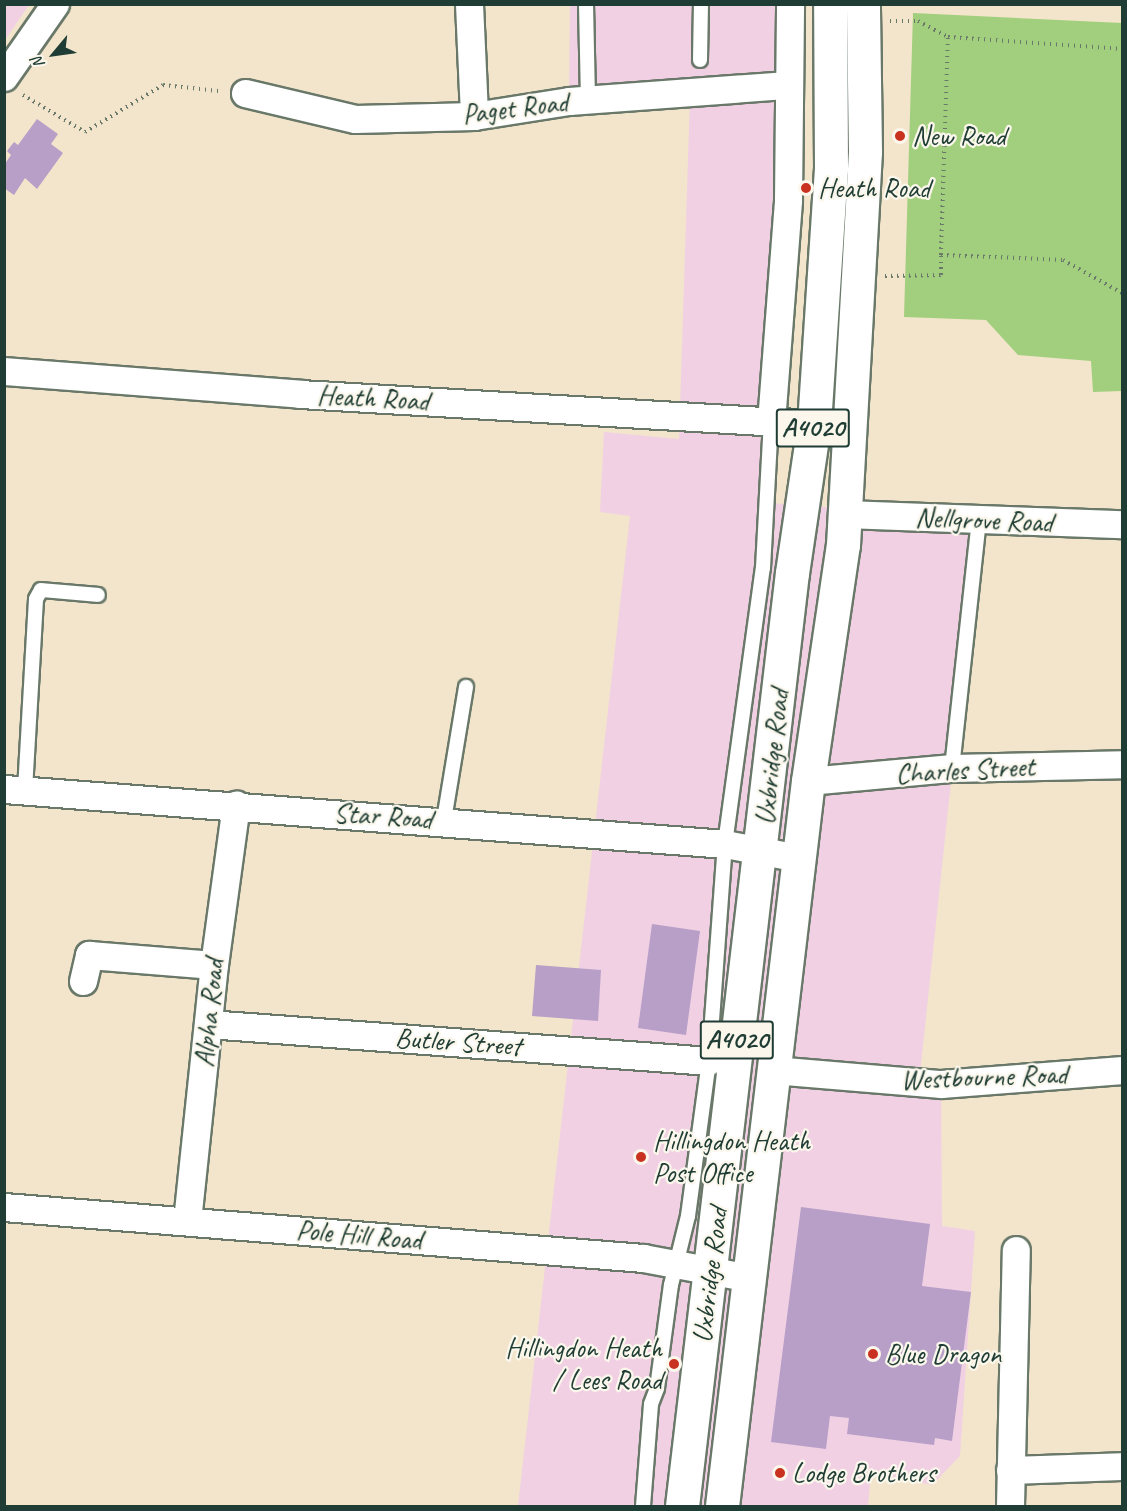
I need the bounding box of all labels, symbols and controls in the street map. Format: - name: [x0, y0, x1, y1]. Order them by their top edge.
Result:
- north arrow: [24, 24, 84, 84]
- text: N: [27, 54, 49, 72]
- street label: Paget Road: [460, 85, 570, 131]
- place label: New Road: [912, 119, 1006, 153]
- marker: New Road: [893, 129, 907, 143]
- place label: Heath Road: [818, 171, 930, 205]
- marker: Heath Road: [799, 181, 813, 195]
- street label: Heath Road: [316, 378, 430, 418]
- road number: A4020: [776, 404, 850, 452]
- street label: Nellgrove Road: [915, 501, 1053, 539]
- street label: Uxbridge Road: [748, 688, 796, 826]
- street label: Charles Street: [894, 750, 1036, 790]
- street label: Star Road: [332, 796, 434, 836]
- street label: Alpha Road: [187, 958, 231, 1068]
- road number: A4020: [700, 1016, 774, 1064]
- street label: Butler Street: [394, 1021, 522, 1063]
- street label: Westbourne Road: [900, 1057, 1068, 1097]
- place label: Hillingdon Heath Post Office: [653, 1124, 810, 1190]
- marker: Hillingdon Heath Post Office: [634, 1150, 648, 1164]
- street label: Uxbridge Road: [685, 1206, 735, 1344]
- street label: Pole Hill Road: [294, 1213, 424, 1257]
- place label: Hillingdon Heath / Lees Road: [505, 1331, 662, 1397]
- place label: Blue Dragon: [885, 1337, 1002, 1371]
- marker: Blue Dragon: [866, 1347, 880, 1361]
- marker: Hillingdon Heath / Lees Road: [667, 1357, 681, 1371]
- place label: Lodge Brothers: [792, 1456, 936, 1490]
- marker: Lodge Brothers: [773, 1466, 787, 1480]

